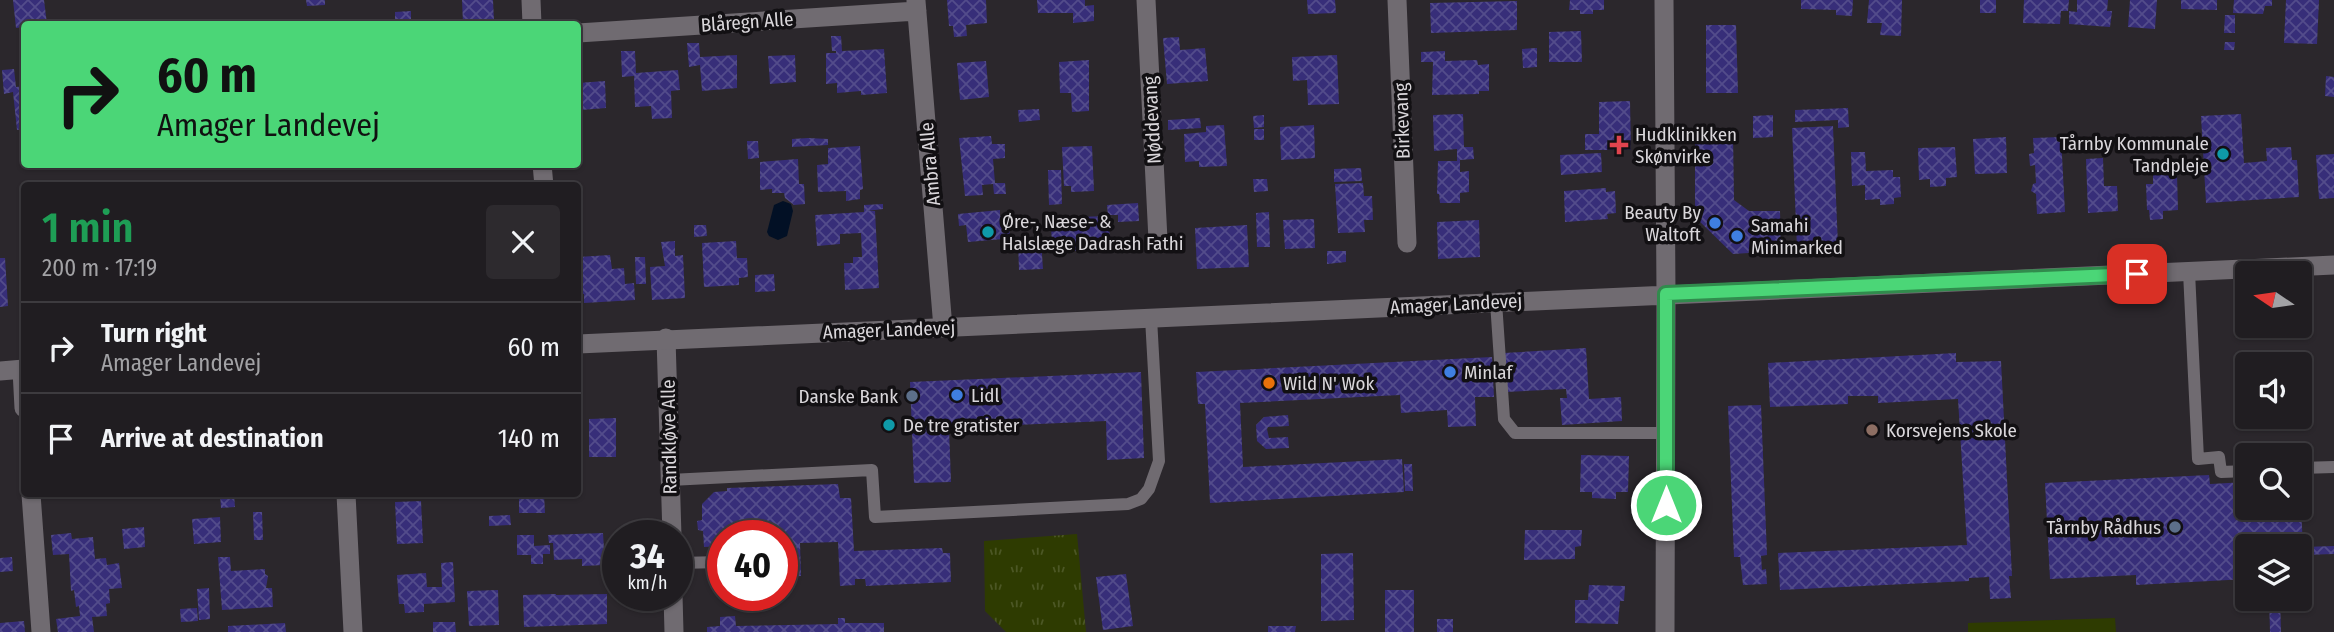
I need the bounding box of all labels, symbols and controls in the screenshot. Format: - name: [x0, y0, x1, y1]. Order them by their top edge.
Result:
- street label: Blåregn Alle: [700, 7, 794, 37]
- text: 60 m: [157, 46, 257, 105]
- icon: right: [42, 49, 133, 140]
- street label: Nøddevang: [1138, 76, 1166, 164]
- street label: Birkevang: [1389, 82, 1415, 160]
- text: Amager Landevej: [157, 106, 380, 144]
- street label: Ambra Alle: [915, 121, 945, 207]
- place label: Hudklinikken Skønvirke: [1635, 123, 1737, 168]
- place label: Tårnby Kommunale Tandpleje: [2060, 132, 2209, 177]
- marker: Hudklinikken Skønvirke: [1609, 135, 1629, 155]
- marker: Tårnby Kommunale Tandpleje: [2215, 146, 2231, 162]
- place label: Beauty By Waltoft: [1624, 201, 1702, 246]
- text: 1 min: [42, 203, 133, 253]
- button: close: [486, 205, 560, 279]
- place label: Øre-, Næse- & Halslæge Dadrash Fathi: [1002, 210, 1183, 255]
- place label: Samahi Minimarked: [1751, 214, 1843, 259]
- marker: Beauty By Waltoft: [1707, 215, 1723, 231]
- marker: Øre-, Næse- & Halslæge Dadrash Fathi: [980, 224, 996, 240]
- marker: Samahi Minimarked: [1729, 228, 1745, 244]
- pin: [2107, 244, 2167, 304]
- text: 200 m · 17:19: [42, 254, 157, 282]
- icon: arrive: [2118, 255, 2156, 293]
- north arrow: [2235, 261, 2312, 338]
- map controls: [2235, 261, 2312, 611]
- street label: Amager Landevej: [1389, 289, 1523, 319]
- street label: Amager Landevej: [822, 316, 956, 344]
- text: Turn right: [101, 318, 207, 349]
- icon: right: [42, 329, 80, 367]
- text: 60 m: [507, 332, 560, 363]
- text: Amager Landevej: [101, 349, 261, 377]
- button: sound: [2235, 352, 2312, 429]
- place label: Minlaf: [1464, 361, 1514, 384]
- marker: Minlaf: [1442, 364, 1458, 380]
- place label: Wild N' Wok: [1283, 372, 1374, 395]
- marker: Wild N' Wok: [1261, 375, 1277, 391]
- street label: Randkløve Alle: [656, 379, 682, 495]
- place label: Lidl: [971, 384, 999, 407]
- place label: Danske Bank: [799, 385, 898, 408]
- marker: Lidl: [949, 387, 965, 403]
- marker: Danske Bank: [904, 388, 920, 404]
- place label: De tre gratister: [903, 414, 1020, 437]
- marker: De tre gratister: [881, 417, 897, 433]
- place label: Korsvejens Skole: [1886, 419, 2017, 442]
- icon: arrive: [42, 420, 80, 458]
- marker: Korsvejens Skole: [1864, 422, 1880, 438]
- text: Arrive at destination: [101, 423, 324, 454]
- text: 140 m: [498, 423, 560, 454]
- button: search: [2235, 443, 2312, 520]
- position arrow: [1629, 468, 1703, 542]
- place label: Tårnby Rådhus: [2047, 516, 2161, 539]
- marker: Tårnby Rådhus: [2167, 519, 2183, 535]
- speed limit sign: 40: [707, 520, 798, 611]
- button: layers: [2235, 534, 2312, 611]
- text: 34: [630, 535, 665, 577]
- text: km/h: [627, 572, 668, 594]

